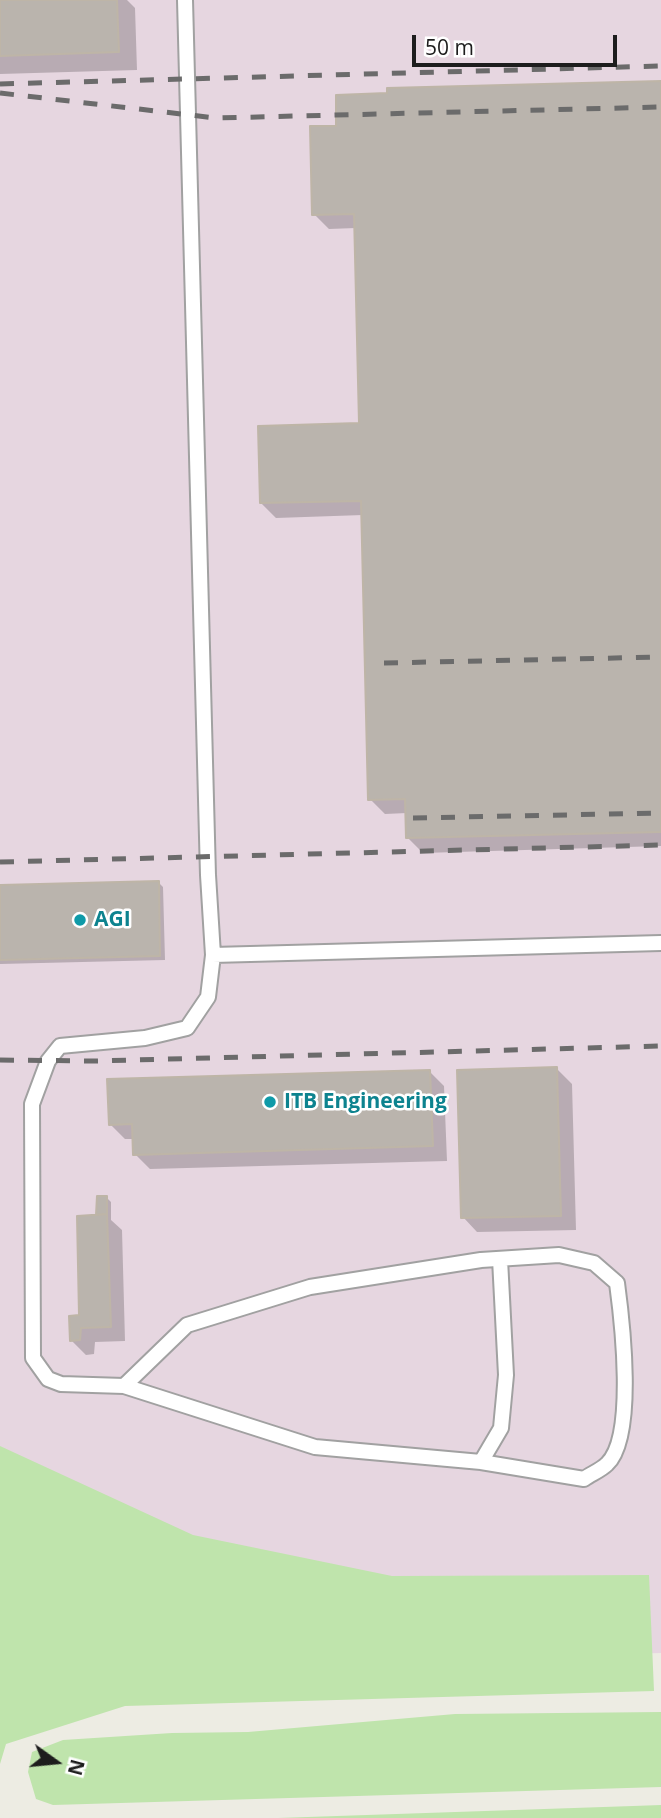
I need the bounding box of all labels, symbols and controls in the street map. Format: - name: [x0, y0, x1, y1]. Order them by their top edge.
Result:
- scale bar: [416, 21, 621, 65]
- text: 50 m: [425, 33, 474, 61]
- place label: AGI: [94, 907, 131, 933]
- marker: AGI: [72, 912, 88, 928]
- place label: ITB Engineering: [284, 1089, 447, 1115]
- marker: ITB Engineering: [262, 1094, 278, 1110]
- north arrow: [21, 1727, 91, 1797]
- text: N: [62, 1757, 91, 1778]

